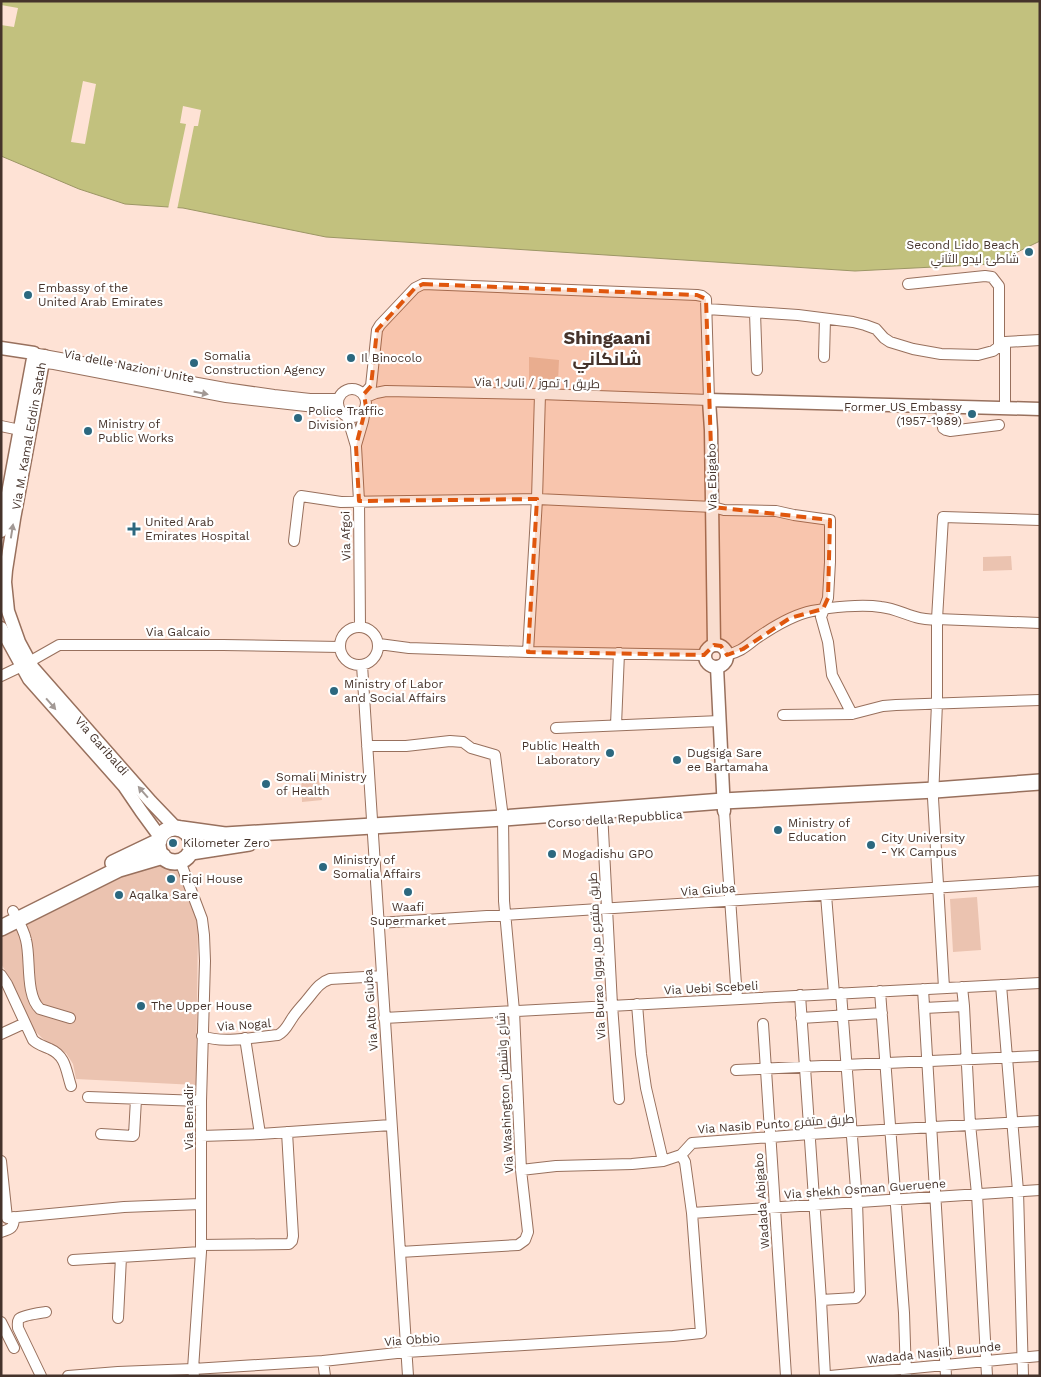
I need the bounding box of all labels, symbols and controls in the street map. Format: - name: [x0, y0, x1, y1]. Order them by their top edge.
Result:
- place label: Second Lido Beach شاطئ ليدو الثاني: [907, 238, 1019, 269]
- marker: Second Lido Beach شاطئ ليدو الثاني: [1023, 246, 1035, 258]
- place label: Embassy of the United Arab Emirates: [38, 281, 163, 309]
- marker: Embassy of the United Arab Emirates: [22, 289, 34, 301]
- district label: Shingaani شانكاني: [564, 327, 650, 374]
- street label: Via delle Nazioni Unite: [63, 346, 195, 386]
- place label: Somalia Construction Agency: [204, 349, 326, 377]
- place label: Il Binocolo: [361, 351, 422, 365]
- marker: Il Binocolo: [345, 352, 357, 364]
- marker: Somalia Construction Agency: [188, 357, 200, 369]
- street label: Via M. Kamal Eddin Satah: [9, 361, 49, 511]
- street label: Via 1 Juli / طريق 1 تموز: [474, 375, 600, 391]
- one-way arrow: [194, 389, 210, 397]
- place label: Former US Embassy (1957-1989): [844, 400, 963, 428]
- place label: Police Traffic Division: [308, 404, 384, 432]
- marker: Former US Embassy (1957-1989): [966, 408, 978, 420]
- marker: Police Traffic Division: [292, 412, 304, 424]
- place label: Ministry of Public Works: [98, 417, 174, 445]
- marker: Ministry of Public Works: [82, 425, 94, 437]
- street label: Via Ebigabo: [704, 443, 720, 511]
- street label: Via Afgoi: [339, 511, 353, 561]
- place label: United Arab Emirates Hospital: [145, 515, 250, 543]
- one-way arrow: [8, 522, 16, 538]
- marker: United Arab Emirates Hospital: [127, 522, 141, 536]
- street label: Via Galcaio: [146, 625, 210, 639]
- place label: Ministry of Labor and Social Affairs: [344, 677, 446, 705]
- marker: Ministry of Labor and Social Affairs: [328, 685, 340, 697]
- one-way arrow: [46, 698, 57, 711]
- street label: Via Garibaldi: [72, 714, 131, 778]
- place label: Public Health Laboratory: [522, 739, 601, 767]
- place label: Dugsiga Sare ee Bartamaha: [687, 746, 769, 774]
- marker: Public Health Laboratory: [604, 747, 616, 759]
- marker: Dugsiga Sare ee Bartamaha: [671, 754, 683, 766]
- place label: Somali Ministry of Health: [276, 770, 367, 798]
- marker: Somali Ministry of Health: [260, 778, 272, 790]
- one-way arrow: [137, 787, 149, 799]
- street label: Corso della Repubblica: [547, 807, 683, 831]
- place label: Ministry of Education: [788, 816, 850, 844]
- marker: Ministry of Education: [772, 824, 784, 836]
- place label: City University - YK Campus: [881, 831, 966, 859]
- place label: Kilometer Zero: [183, 836, 270, 850]
- marker: Kilometer Zero: [167, 837, 179, 849]
- marker: City University - YK Campus: [865, 839, 877, 851]
- place label: Mogadishu GPO: [562, 847, 654, 861]
- marker: Mogadishu GPO: [546, 848, 558, 860]
- place label: Ministry of Somalia Affairs: [333, 853, 421, 881]
- marker: Ministry of Somalia Affairs: [317, 861, 329, 873]
- place label: Fiqi House: [181, 872, 243, 886]
- street label: Via Burao طريق متفرع من بوروا: [586, 872, 609, 1040]
- marker: Fiqi House: [165, 873, 177, 885]
- street label: Via Giuba: [680, 881, 736, 899]
- marker: Waafi Supermarket: [402, 886, 414, 898]
- place label: Aqalka Sare: [129, 888, 198, 902]
- marker: Aqalka Sare: [113, 889, 125, 901]
- place label: Waafi Supermarket: [370, 900, 446, 928]
- street label: Via Alto Giuba: [361, 968, 381, 1052]
- street label: Via Uebi Scebeli: [664, 979, 758, 997]
- place label: The Upper House: [151, 999, 252, 1013]
- marker: The Upper House: [135, 1000, 147, 1012]
- street label: Via Washington شارع واشنطن: [494, 1012, 517, 1174]
- street label: Via Nogal: [216, 1016, 272, 1034]
- street label: Via Benadir: [182, 1084, 196, 1150]
- street label: Via Nasib Punto طريق متفرع: [697, 1112, 855, 1137]
- street label: Wadada Abigabo: [752, 1152, 772, 1250]
- street label: Via shekh Osman Gueruene: [784, 1176, 946, 1202]
- street label: Via Obbio: [384, 1331, 440, 1349]
- street label: Wadada Nasiib Buunde: [866, 1339, 1002, 1367]

